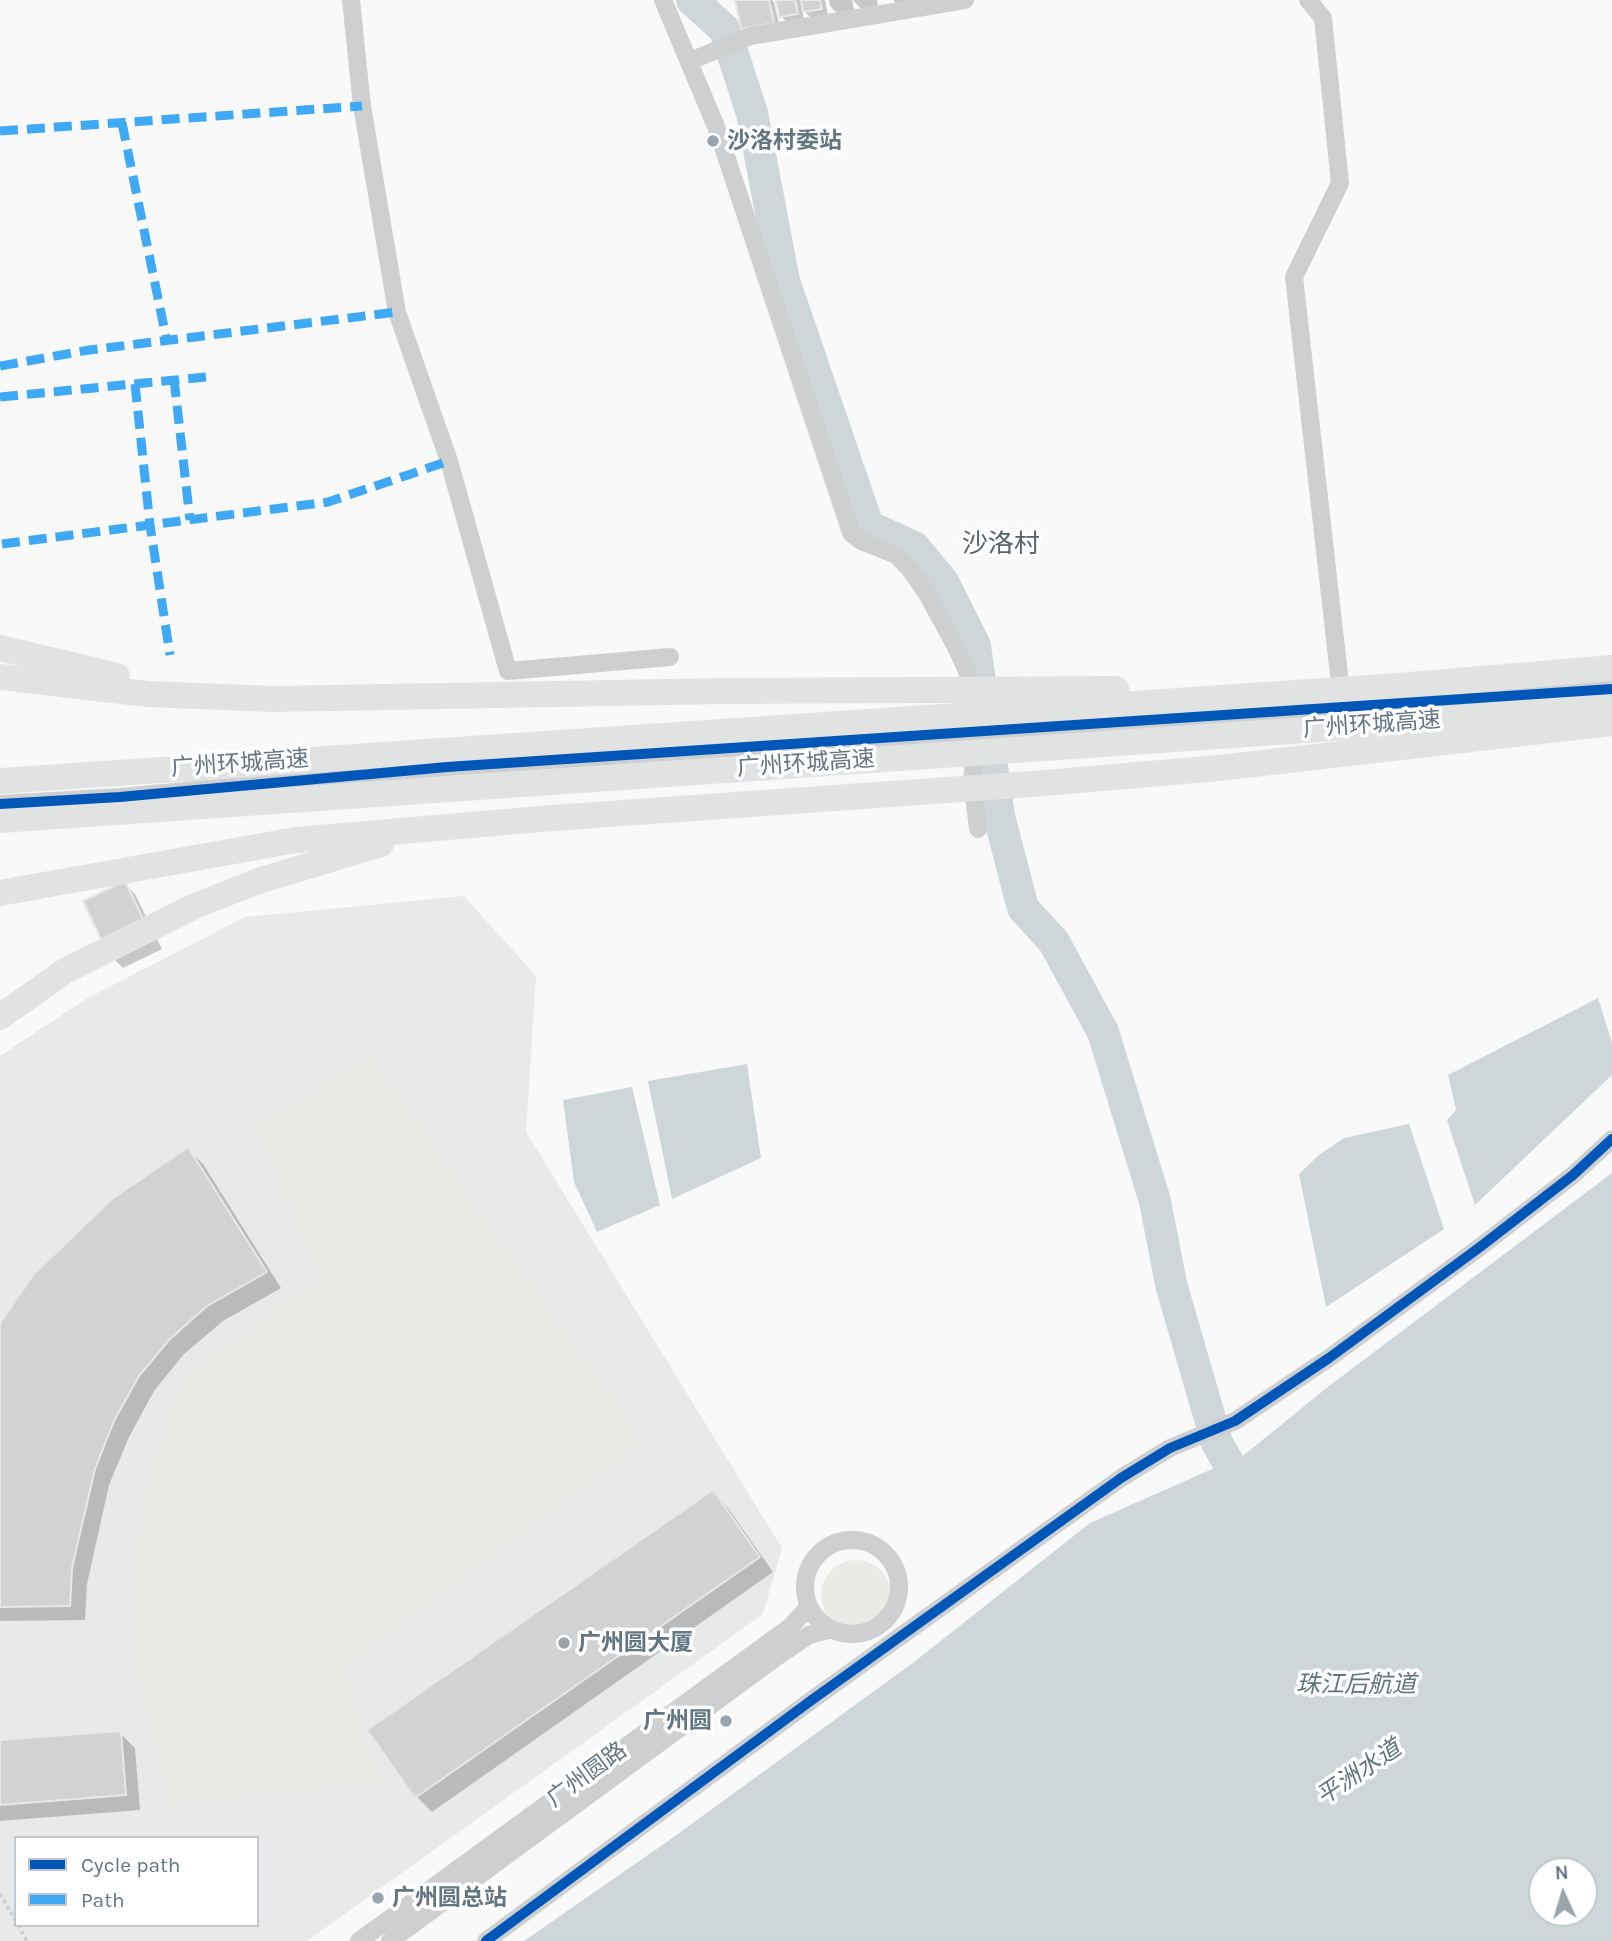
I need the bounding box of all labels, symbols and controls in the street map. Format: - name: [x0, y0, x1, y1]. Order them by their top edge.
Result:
- place label: 沙洛村委站: [727, 127, 842, 155]
- marker: 沙洛村委站: [705, 133, 721, 149]
- district label: 沙洛村: [962, 529, 1040, 561]
- street label: 广州环城高速: [1302, 706, 1442, 744]
- street label: 广州环城高速: [170, 745, 310, 783]
- street label: 广州环城高速: [736, 745, 876, 783]
- place label: 广州圆大厦: [578, 1629, 693, 1657]
- marker: 广州圆大厦: [556, 1635, 572, 1651]
- water label: 珠江后航道: [1296, 1671, 1416, 1699]
- place label: 广州圆: [643, 1707, 712, 1735]
- marker: 广州圆: [718, 1713, 734, 1729]
- water label: 平洲水道: [1311, 1734, 1407, 1812]
- street label: 广州圆路: [542, 1737, 632, 1813]
- legend: [14, 1836, 259, 1927]
- text: Cycle path: [81, 1853, 181, 1877]
- north arrow: [1528, 1857, 1598, 1927]
- text: N: [1554, 1862, 1569, 1884]
- place label: 广州圆总站: [392, 1884, 507, 1912]
- text: Path: [81, 1888, 125, 1912]
- marker: 广州圆总站: [370, 1890, 386, 1906]

